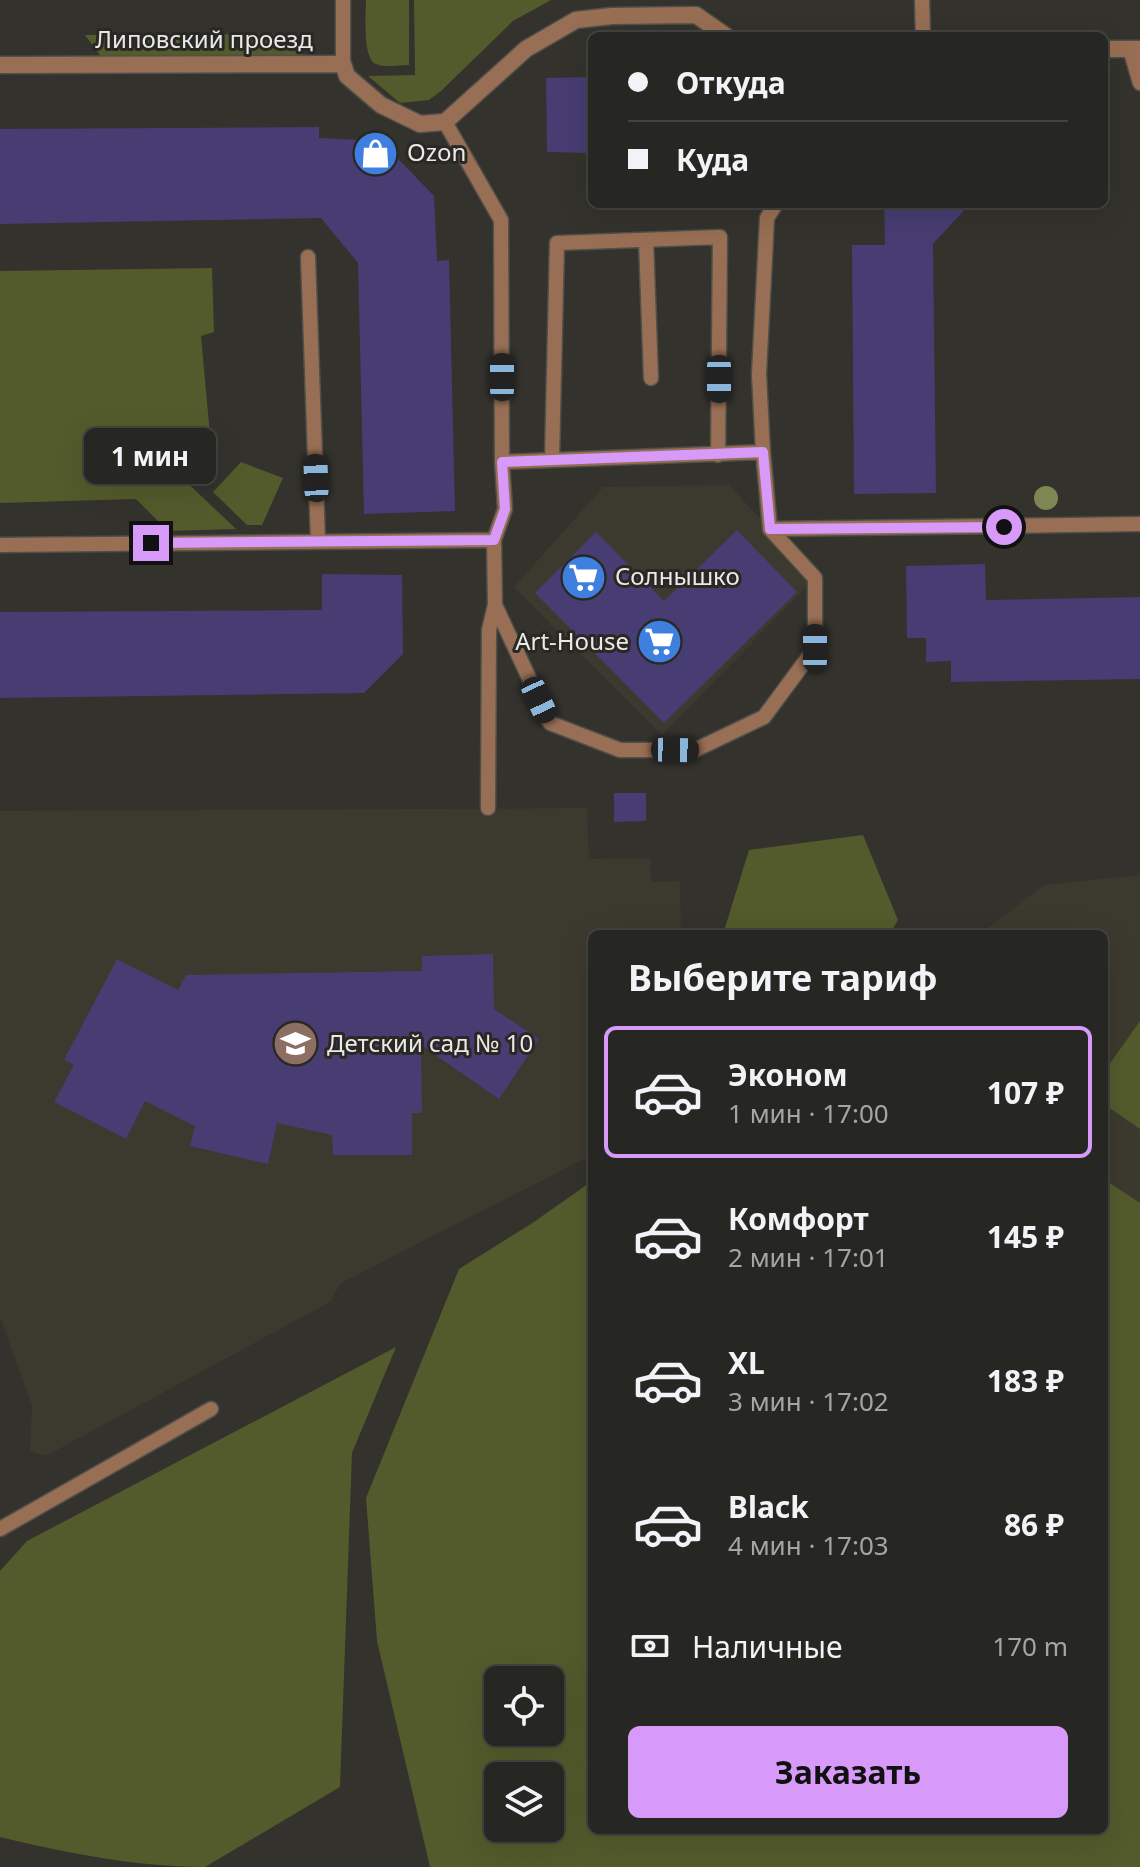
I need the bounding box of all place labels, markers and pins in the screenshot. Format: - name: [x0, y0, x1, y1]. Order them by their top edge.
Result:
- shop icon: Ozon: [352, 129, 400, 177]
- place label: Ozon: [407, 135, 466, 168]
- supermarket icon: Солнышко: [560, 553, 608, 601]
- place label: Солнышко: [615, 559, 740, 592]
- supermarket icon: Art-House: [636, 618, 684, 666]
- place label: Art-House: [515, 624, 629, 657]
- school or university icon: Детский сад № 10: [272, 1020, 320, 1068]
- place label: Детский сад № 10: [327, 1026, 533, 1059]

